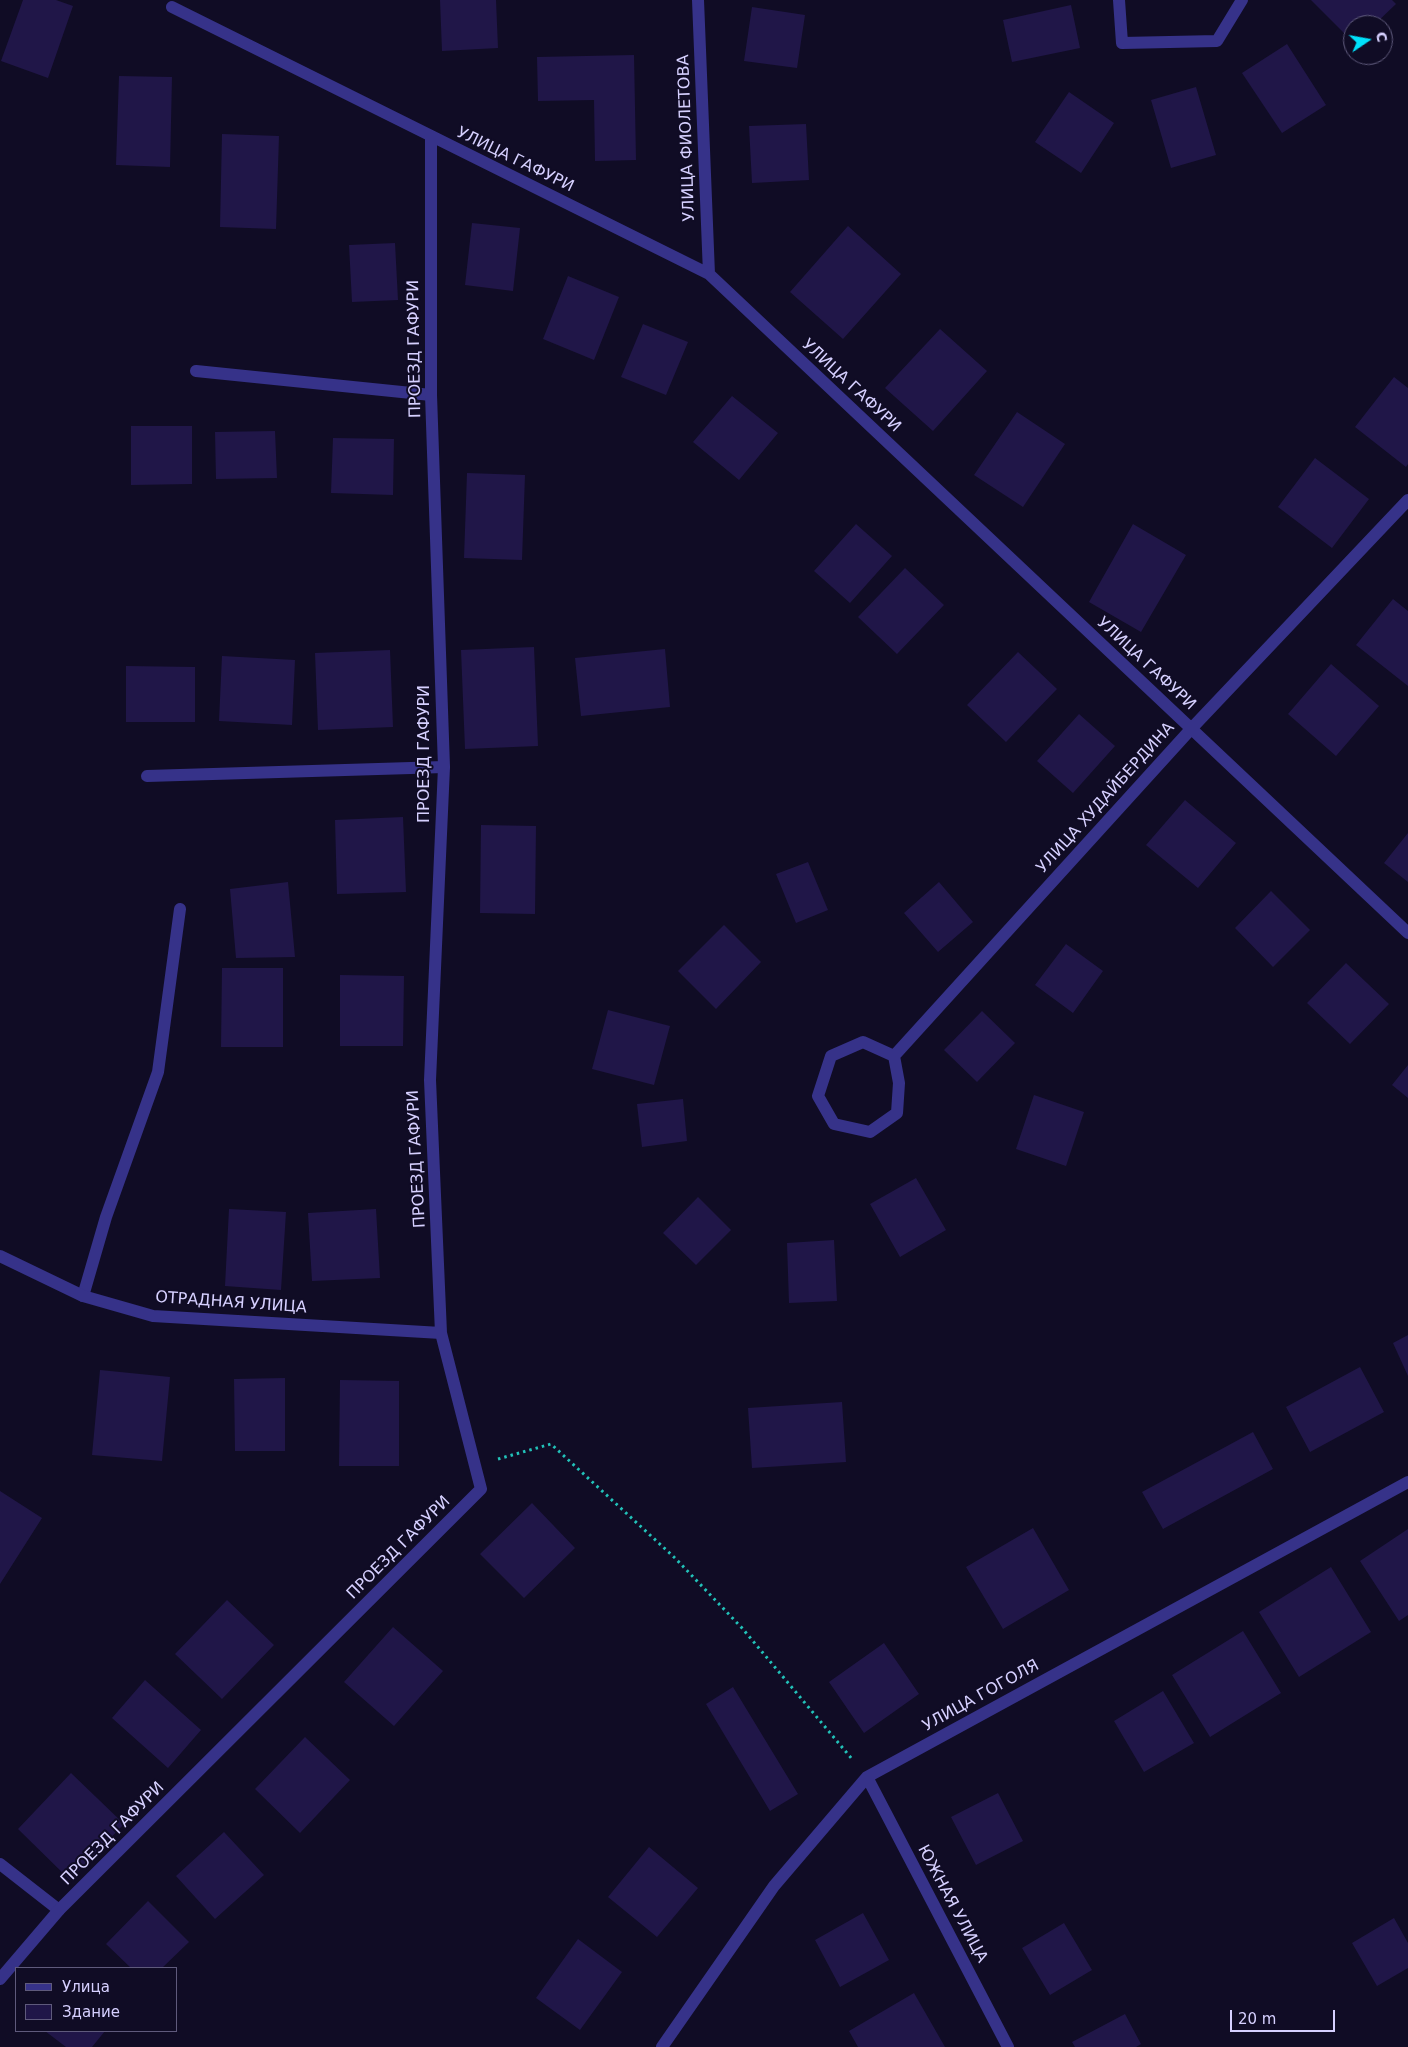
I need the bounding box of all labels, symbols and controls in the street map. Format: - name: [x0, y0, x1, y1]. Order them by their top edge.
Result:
- north arrow: [1343, 15, 1393, 65]
- text: С: [1373, 30, 1391, 44]
- street label: УЛИЦА ФИОЛЕТОВА: [674, 54, 700, 222]
- street label: УЛИЦА ГАФУРИ: [453, 123, 577, 197]
- street label: ПРОЕЗД ГАФУРИ: [404, 280, 426, 418]
- street label: УЛИЦА ГАФУРИ: [798, 335, 904, 437]
- street label: УЛИЦА ГАФУРИ: [1093, 613, 1199, 715]
- street label: ПРОЕЗД ГАФУРИ: [415, 685, 435, 823]
- street label: УЛИЦА ХУДАЙБЕРДИНА: [1033, 719, 1179, 877]
- street label: ПРОЕЗД ГАФУРИ: [404, 1090, 430, 1228]
- street label: ОТРАДНАЯ УЛИЦА: [155, 1288, 307, 1318]
- street label: ПРОЕЗД ГАФУРИ: [343, 1492, 455, 1604]
- street label: УЛИЦА ГОГОЛЯ: [919, 1656, 1043, 1736]
- street label: ПРОЕЗД ГАФУРИ: [57, 1778, 169, 1890]
- street label: ЮЖНАЯ УЛИЦА: [913, 1842, 991, 1966]
- legend: [15, 1967, 178, 2032]
- text: Улица: [62, 1978, 110, 1996]
- scale bar: [1233, 2000, 1338, 2032]
- text: Здание: [62, 2003, 120, 2021]
- text: 20 m: [1238, 2010, 1276, 2028]

